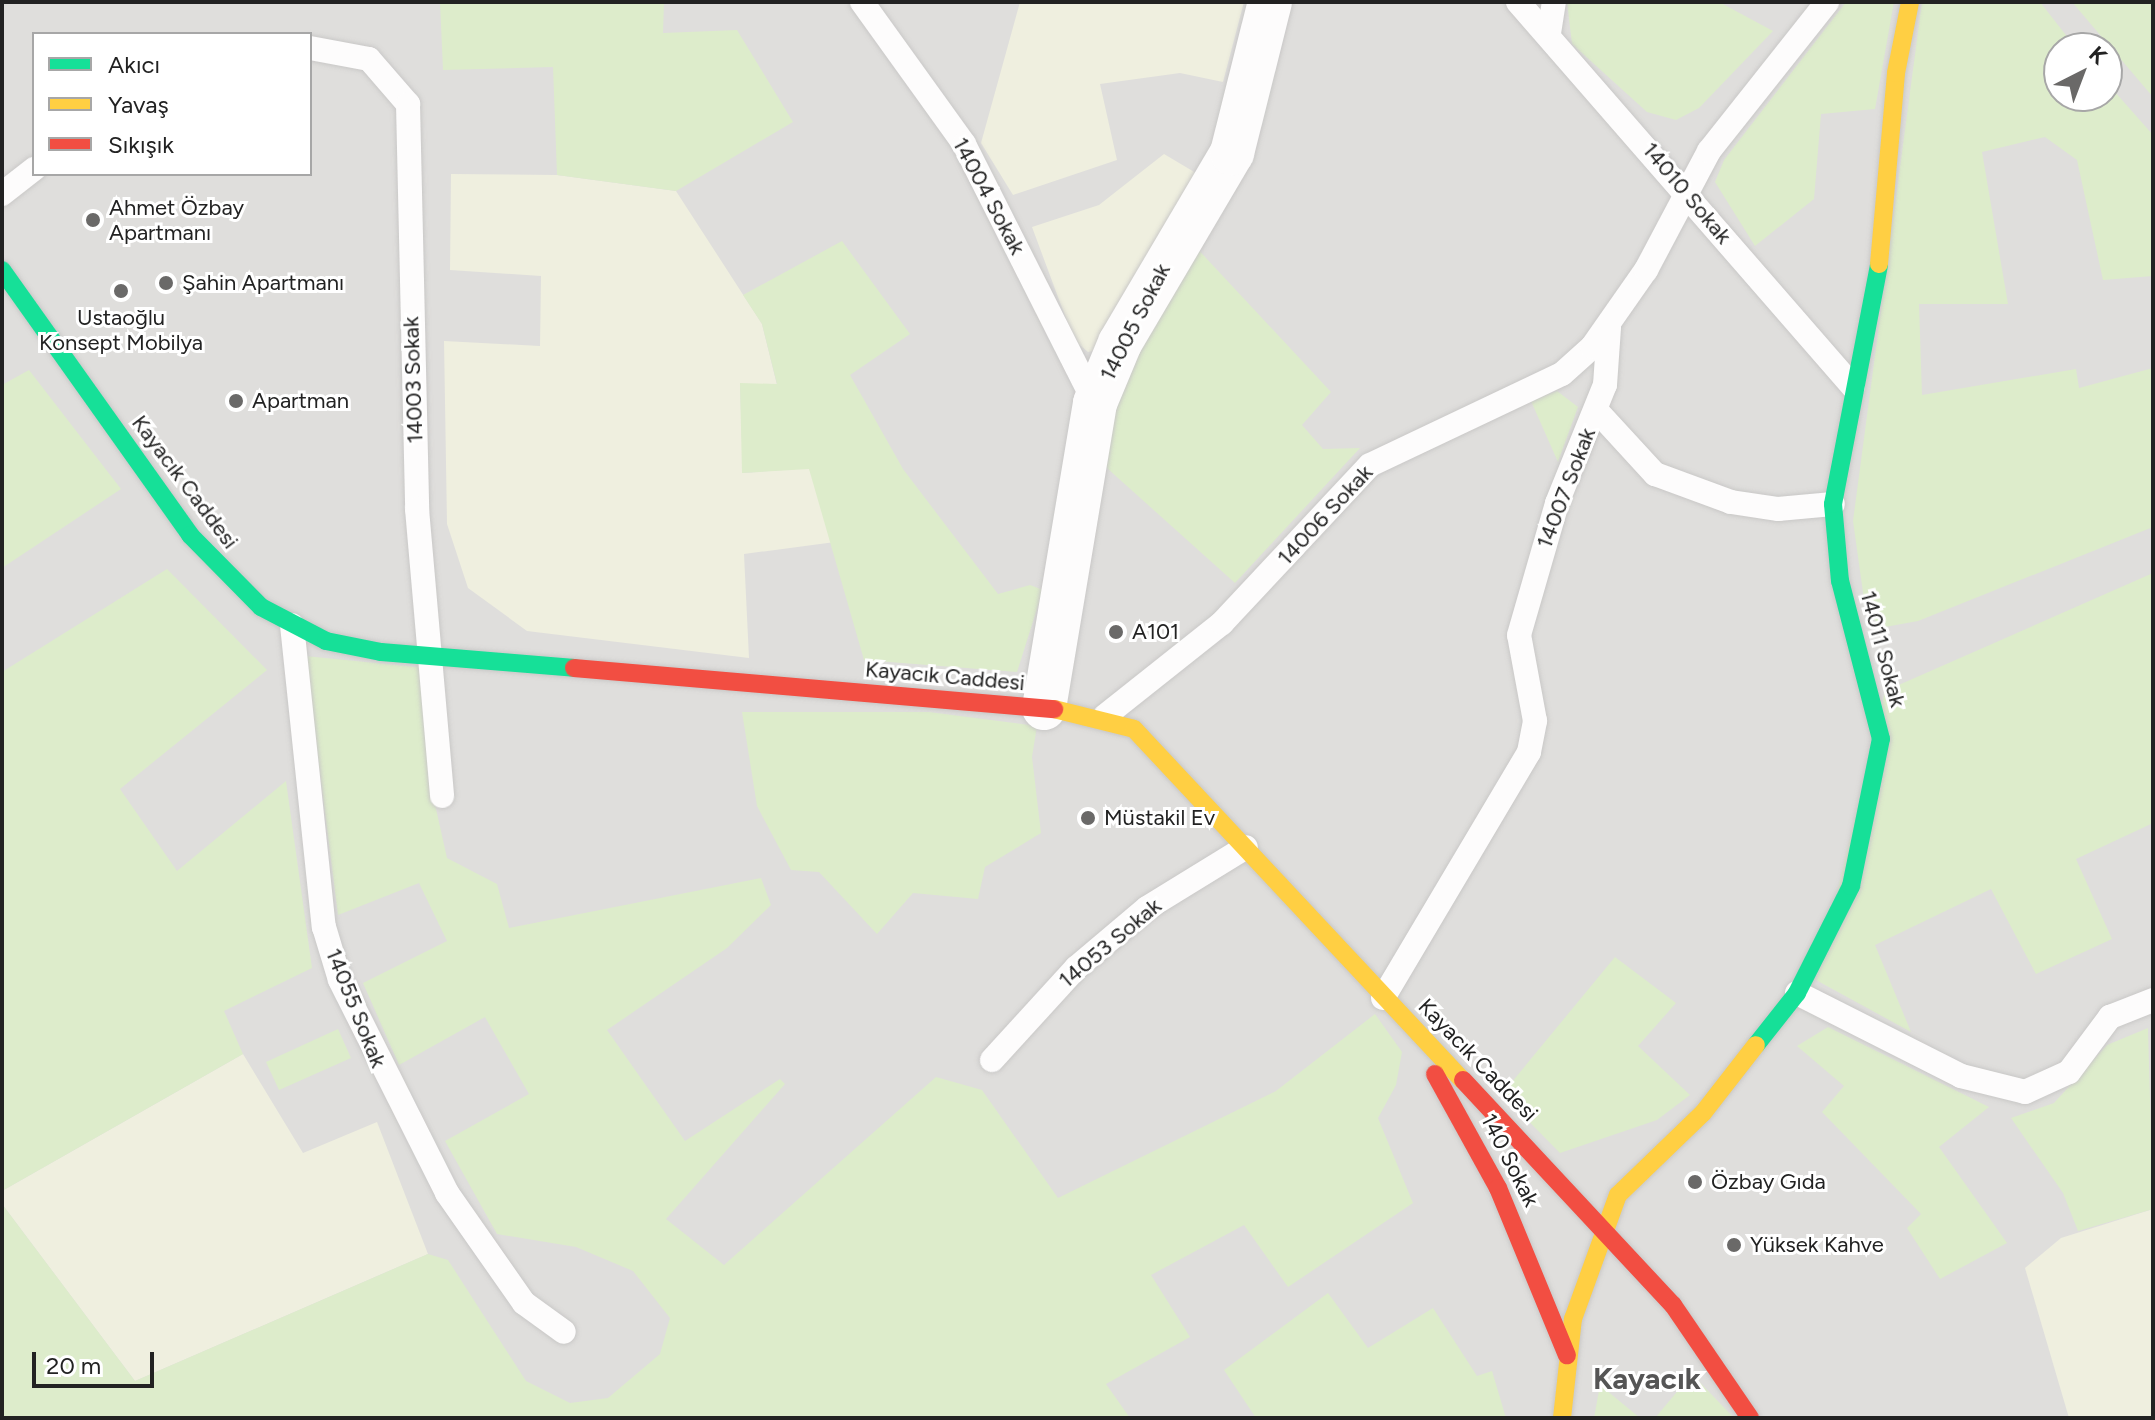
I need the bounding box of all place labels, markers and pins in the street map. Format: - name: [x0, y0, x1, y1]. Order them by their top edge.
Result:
- place label: Ahmet Özbay Apartmanı: [109, 194, 244, 246]
- marker: Ahmet Özbay Apartmanı: [84, 211, 102, 229]
- place label: Şahin Apartmanı: [182, 270, 344, 296]
- marker: Şahin Apartmanı: [157, 274, 175, 292]
- marker: Ustaoğlu Konsept Mobilya: [112, 282, 130, 300]
- place label: Ustaoğlu Konsept Mobilya: [39, 304, 203, 356]
- place label: Apartman: [252, 388, 349, 414]
- marker: Apartman: [227, 392, 245, 410]
- place label: A101: [1132, 619, 1179, 645]
- marker: A101: [1107, 623, 1125, 641]
- place label: Müstakil Ev: [1104, 805, 1215, 831]
- marker: Müstakil Ev: [1079, 809, 1097, 827]
- place label: Özbay Gıda: [1711, 1169, 1826, 1195]
- marker: Özbay Gıda: [1686, 1173, 1704, 1191]
- place label: Yüksek Kahve: [1750, 1232, 1884, 1258]
- marker: Yüksek Kahve: [1725, 1236, 1743, 1254]

